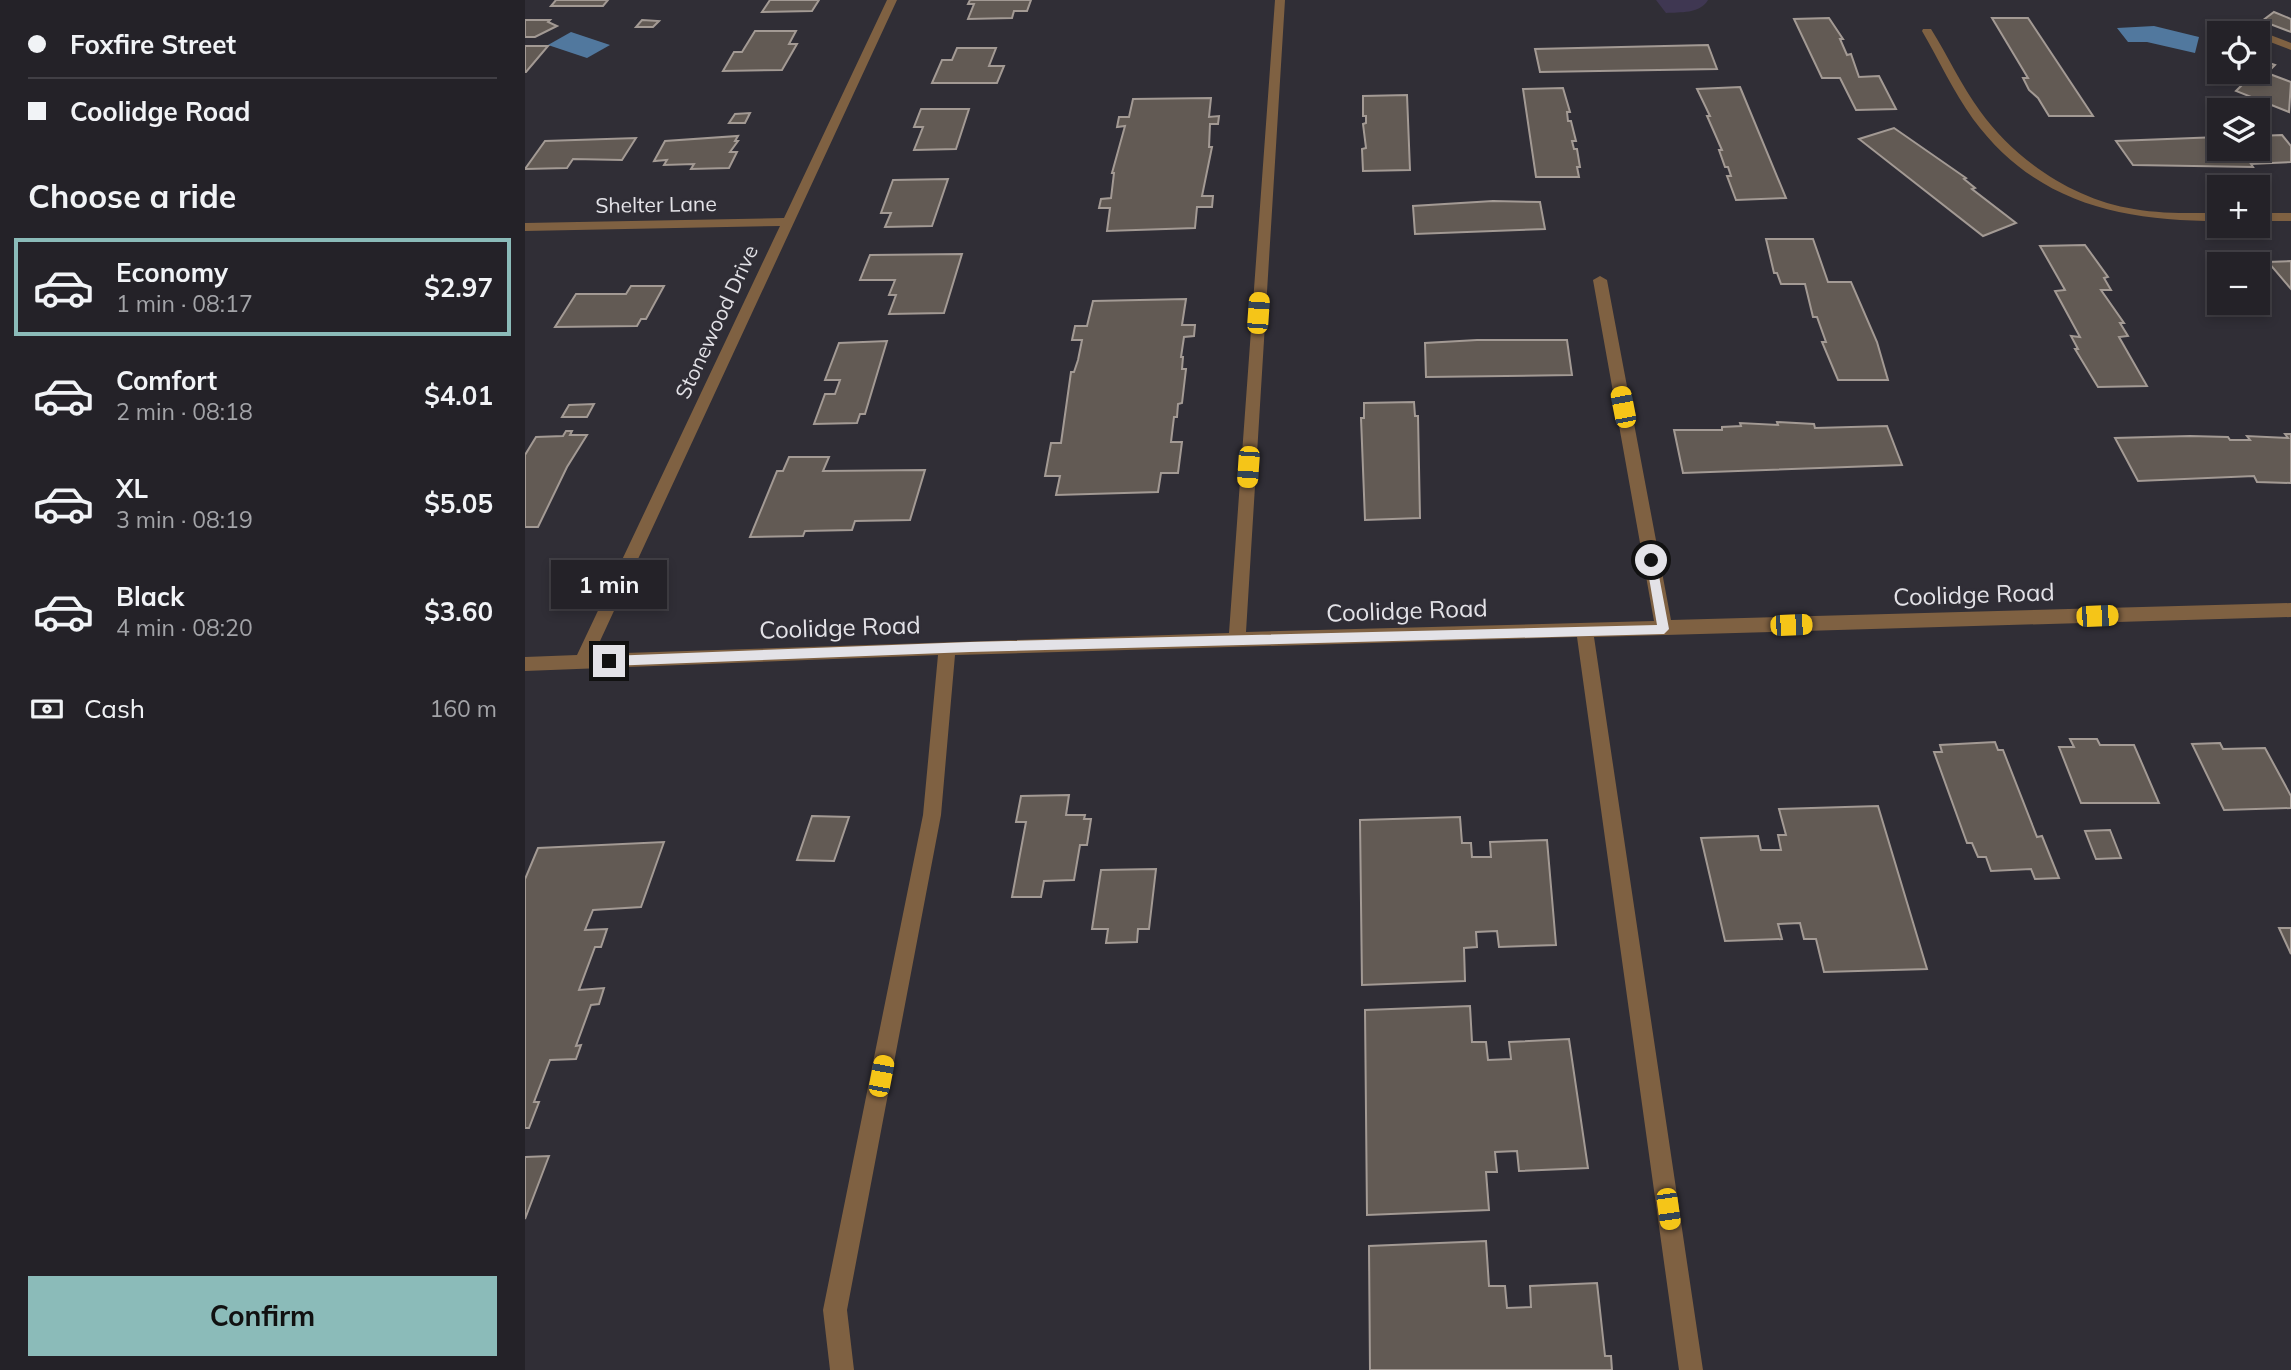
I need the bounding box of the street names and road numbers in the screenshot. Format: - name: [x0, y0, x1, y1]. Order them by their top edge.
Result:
- street label: Shelter Lane: [595, 190, 717, 218]
- street label: Stonewood Drive: [669, 241, 763, 403]
- street label: Coolidge Road: [1893, 576, 2055, 612]
- street label: Coolidge Road: [1326, 592, 1488, 628]
- street label: Coolidge Road: [759, 609, 921, 645]

